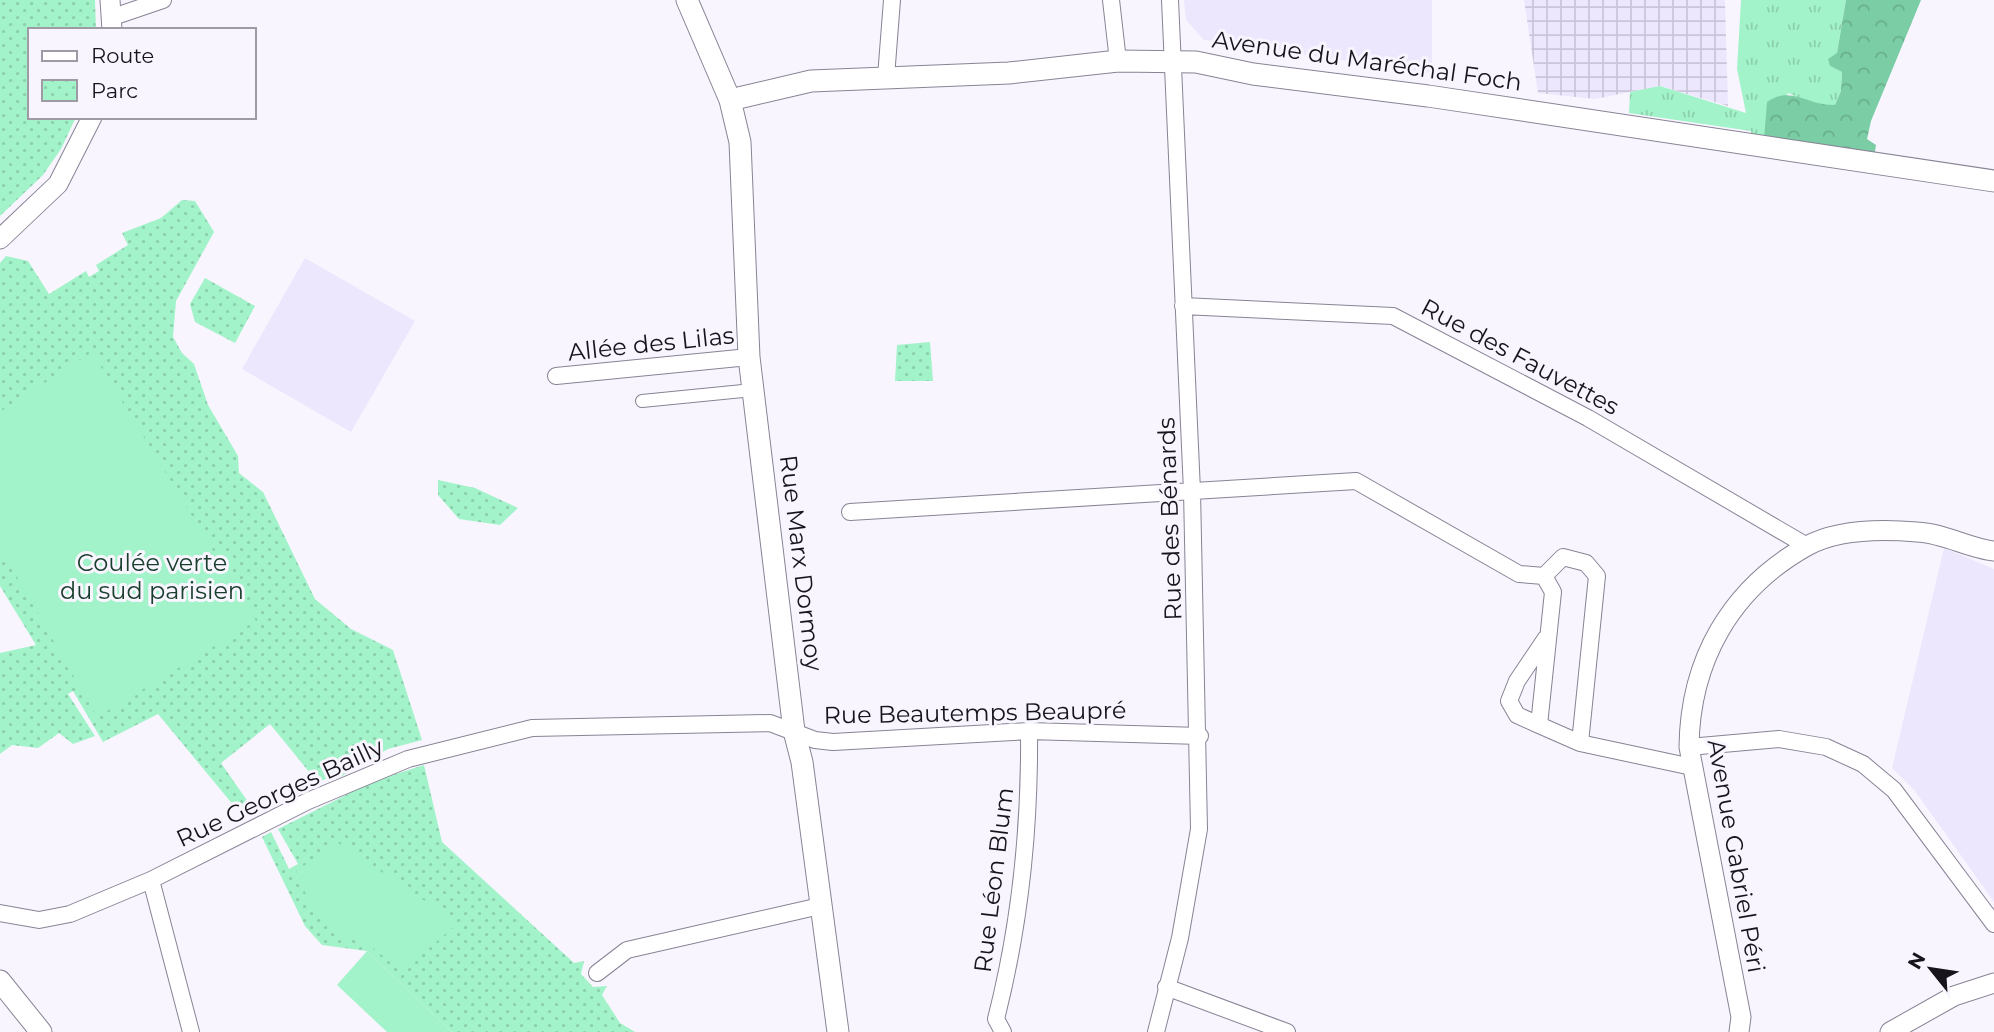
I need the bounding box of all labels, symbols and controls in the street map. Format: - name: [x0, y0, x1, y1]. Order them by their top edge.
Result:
- street label: Avenue du Maréchal Foch: [1210, 24, 1524, 97]
- legend: [28, 28, 256, 119]
- text: Route: [91, 43, 154, 68]
- text: Parc: [91, 78, 138, 103]
- street label: Rue des Fauvettes: [1416, 292, 1624, 421]
- street label: Allée des Lilas: [566, 320, 736, 367]
- street label: Rue des Bénards: [1151, 417, 1188, 621]
- street label: Rue Marx Dormoy: [774, 453, 829, 673]
- park label: Coulée verte du sud parisien: [60, 548, 244, 605]
- street label: Rue Beautemps Beaupré: [823, 695, 1127, 730]
- street label: Rue Georges Bailly: [172, 732, 388, 853]
- street label: Avenue Gabriel Péri: [1702, 737, 1771, 975]
- street label: Rue Léon Blum: [968, 786, 1019, 974]
- north arrow: [1896, 934, 1966, 1004]
- text: N: [1903, 948, 1931, 973]

